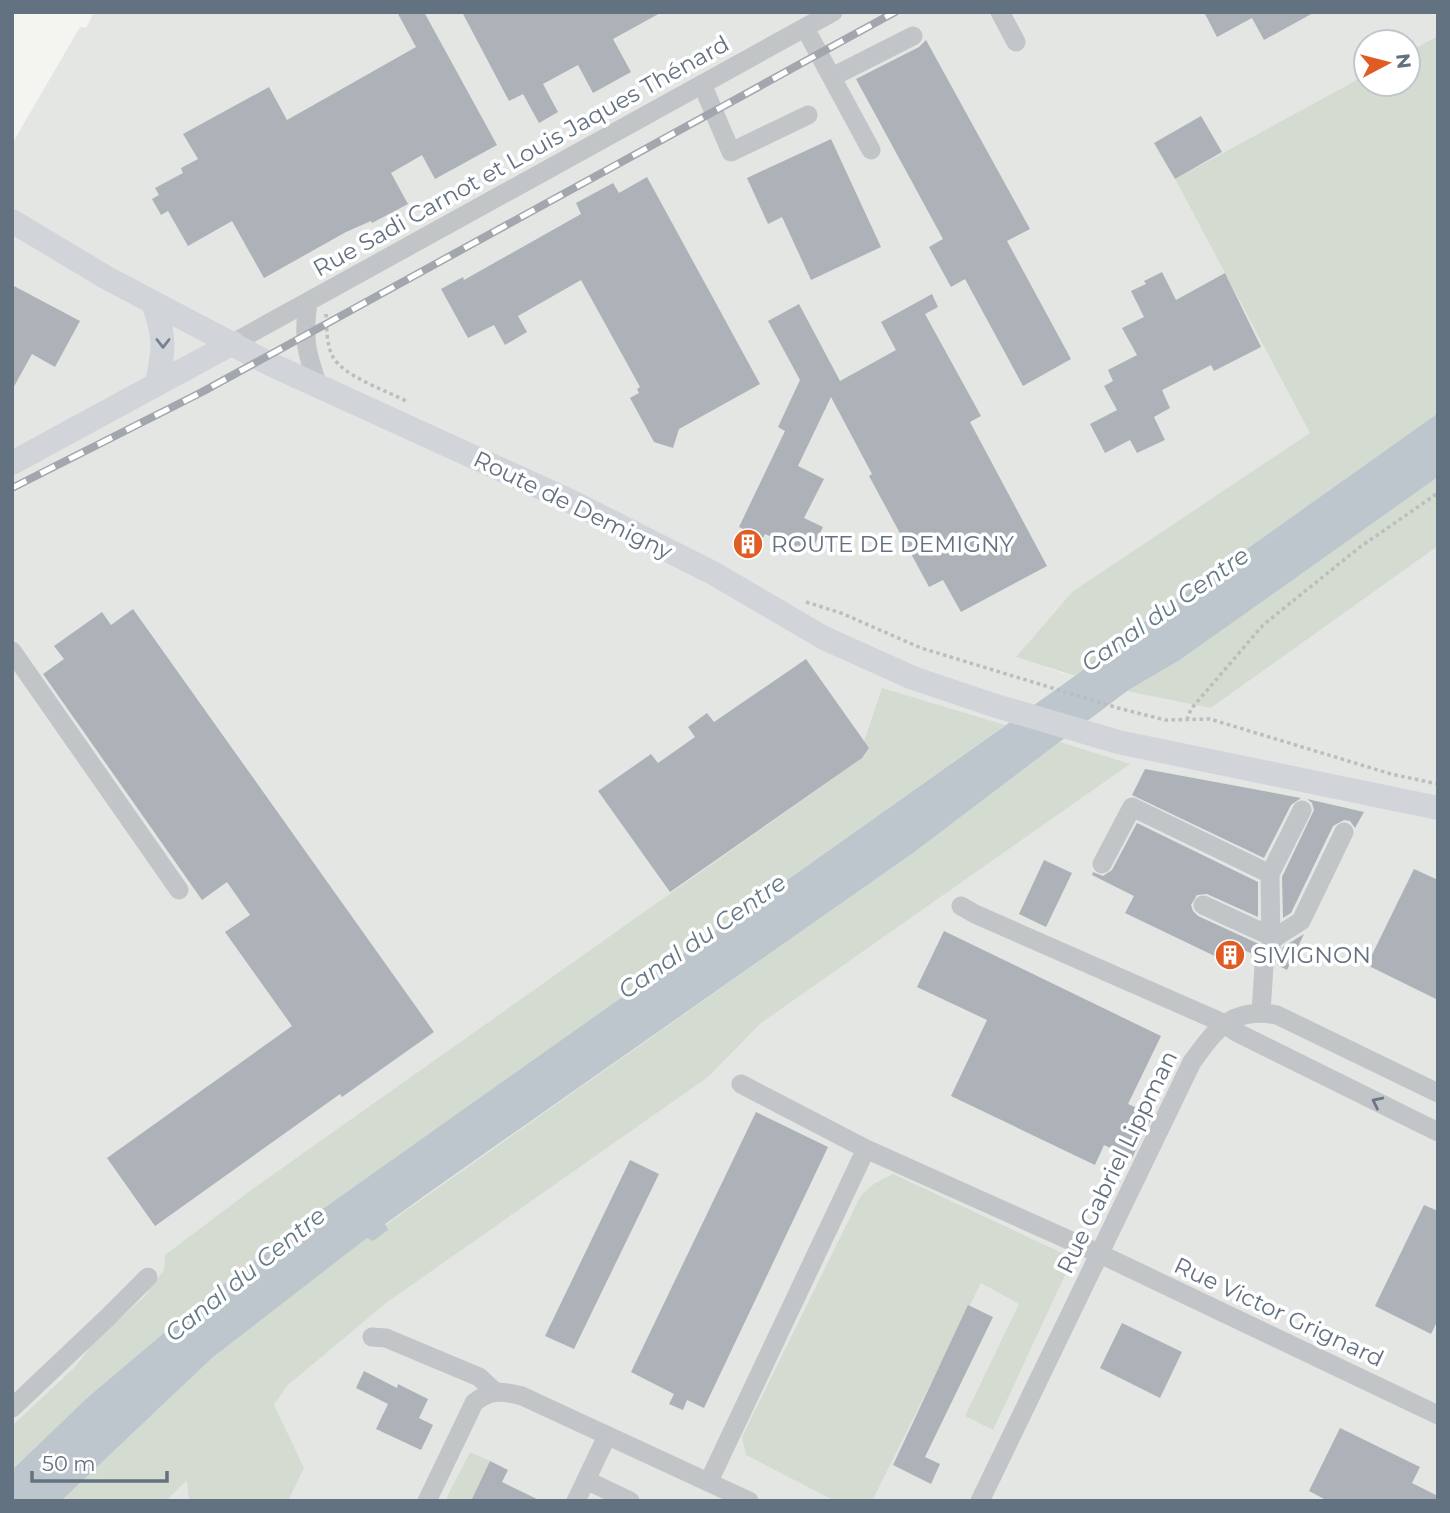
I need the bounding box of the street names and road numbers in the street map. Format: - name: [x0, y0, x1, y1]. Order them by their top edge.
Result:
- street label: Rue Sadi Carnot et Louis Jaques Thénard: [308, 30, 734, 282]
- street label: Route de Demigny: [469, 445, 677, 566]
- street label: Rue Gabriel Lippman: [1051, 1046, 1183, 1278]
- street label: Rue Victor Grignard: [1170, 1251, 1388, 1373]

